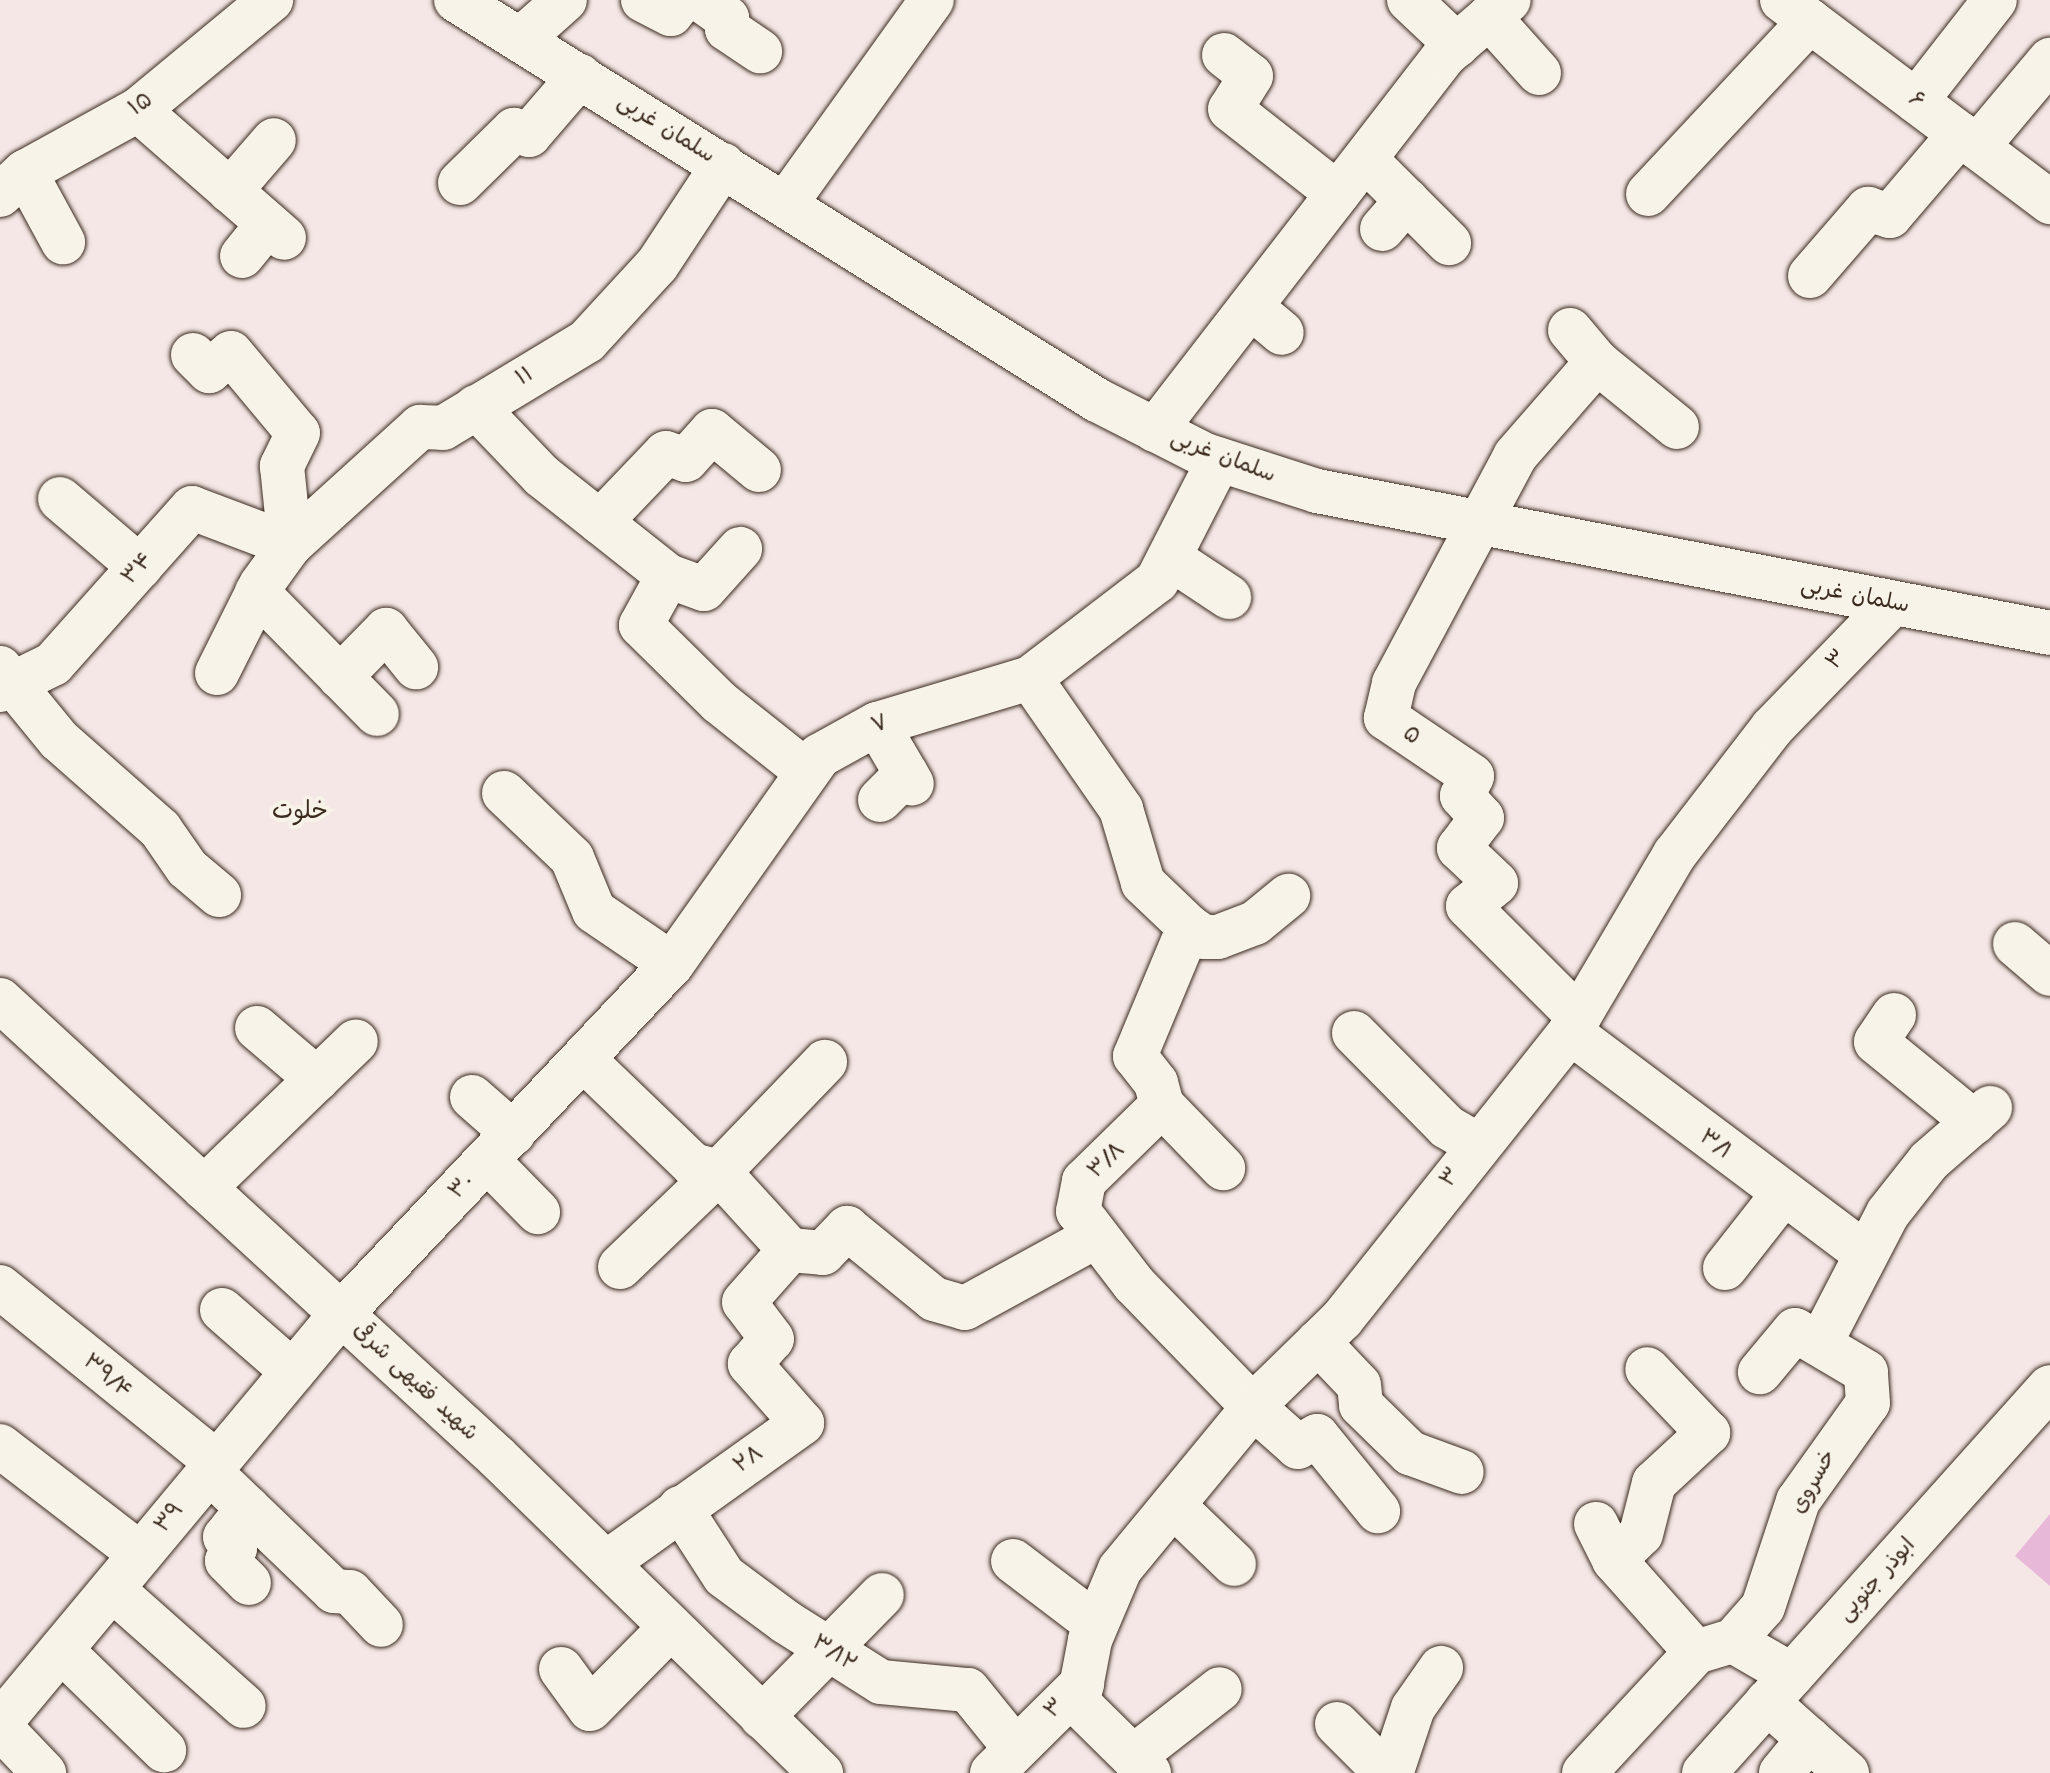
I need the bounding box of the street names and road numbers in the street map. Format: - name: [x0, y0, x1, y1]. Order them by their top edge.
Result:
- street label: ۶: [1903, 86, 1929, 116]
- street label: ۱۵: [124, 88, 158, 122]
- street label: سلمان غربی: [612, 89, 720, 169]
- street label: ۱۱: [511, 362, 539, 392]
- street label: سلمان غربی: [1167, 425, 1279, 489]
- street label: ۳۴: [117, 547, 159, 591]
- street label: سلمان غربی: [1798, 573, 1912, 619]
- street label: ۳: [1821, 644, 1853, 676]
- street label: ۷: [868, 710, 892, 740]
- street label: ۵: [1397, 721, 1425, 751]
- street label: ۳/۱: [1694, 1124, 1736, 1166]
- street label: ۳/۸: [1083, 1137, 1131, 1185]
- street label: ۳: [1435, 1163, 1467, 1193]
- street label: ۳۰: [444, 1169, 480, 1205]
- street label: شهید فقیهی شرقی: [347, 1317, 483, 1447]
- street label: ۳۹/۴: [77, 1349, 137, 1405]
- street label: ۲۸: [729, 1441, 769, 1479]
- street label: خسروی: [1786, 1445, 1842, 1519]
- street label: ۳۹: [150, 1497, 190, 1539]
- street label: ابوذر جنوبی: [1833, 1533, 1921, 1627]
- street label: ۳/۱۲: [806, 1630, 862, 1678]
- street label: ۳: [1039, 1693, 1071, 1725]

